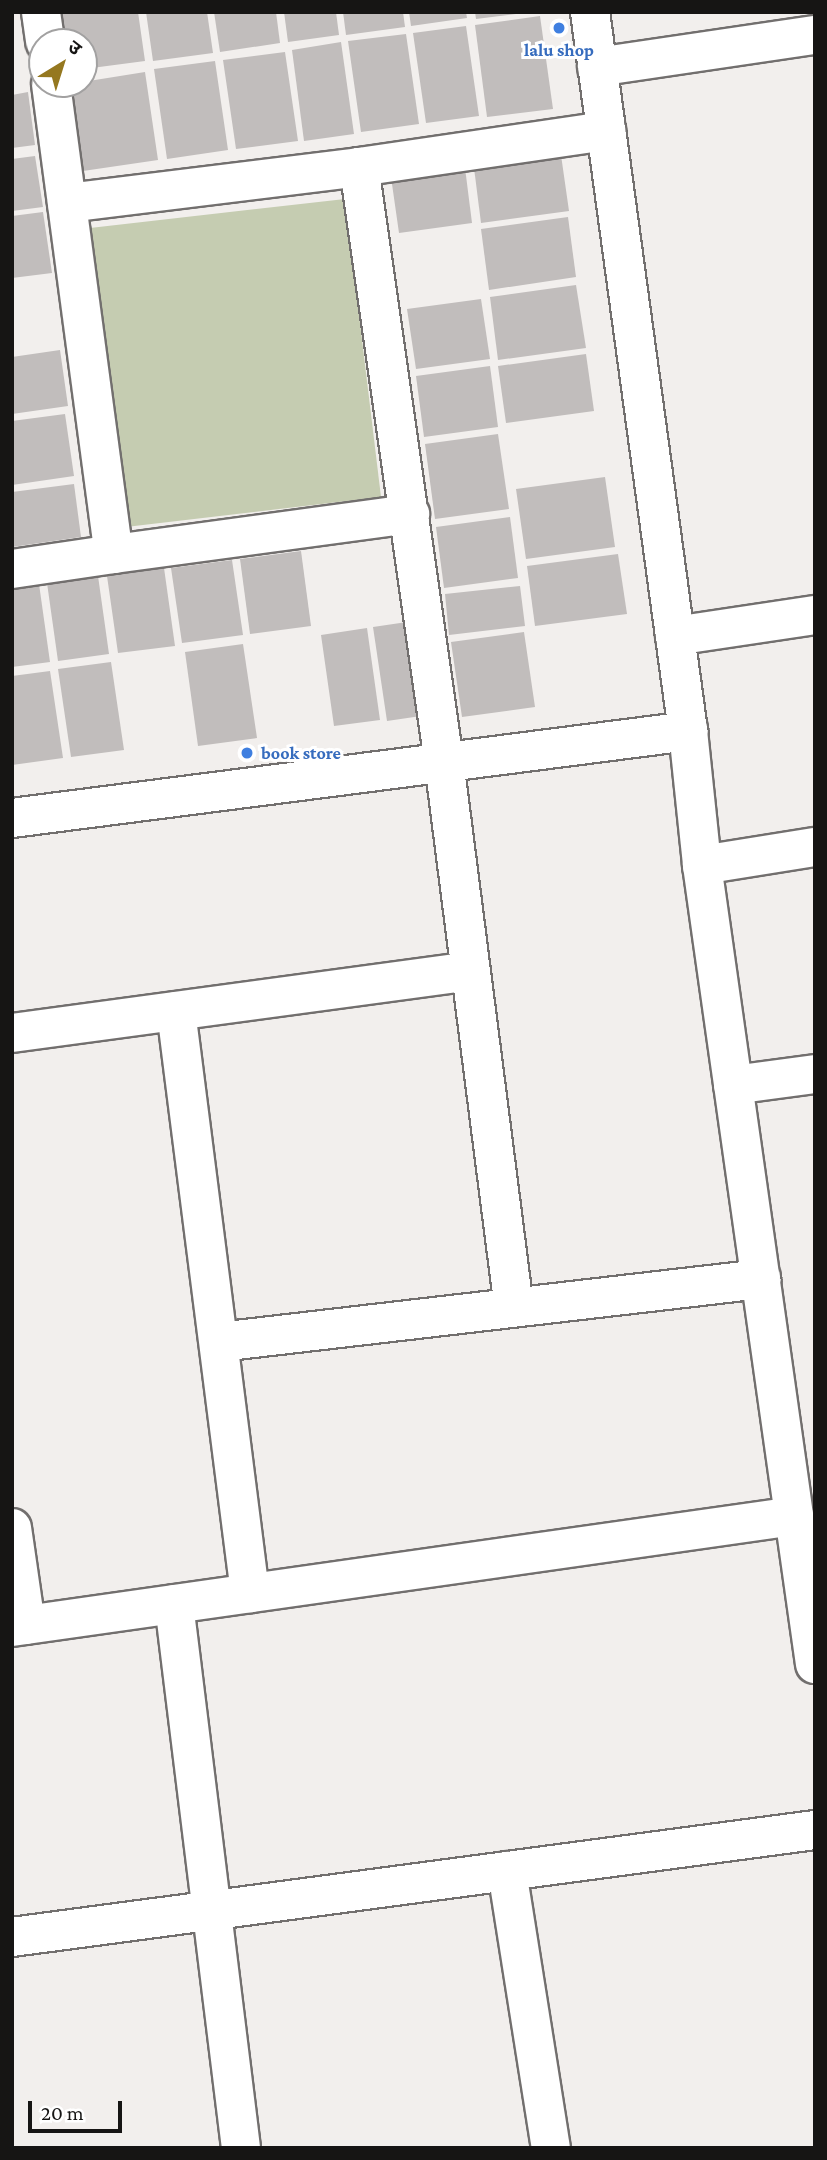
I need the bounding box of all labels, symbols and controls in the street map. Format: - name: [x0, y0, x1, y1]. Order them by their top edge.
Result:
- marker: lalu shop: [551, 20, 567, 36]
- north arrow: [28, 28, 98, 98]
- text: उ: [64, 36, 86, 59]
- place label: lalu shop: [524, 39, 594, 61]
- place label: book store: [261, 742, 341, 764]
- marker: book store: [239, 745, 255, 761]
- scale bar: [32, 2086, 126, 2130]
- text: 20 m: [41, 2101, 84, 2125]

